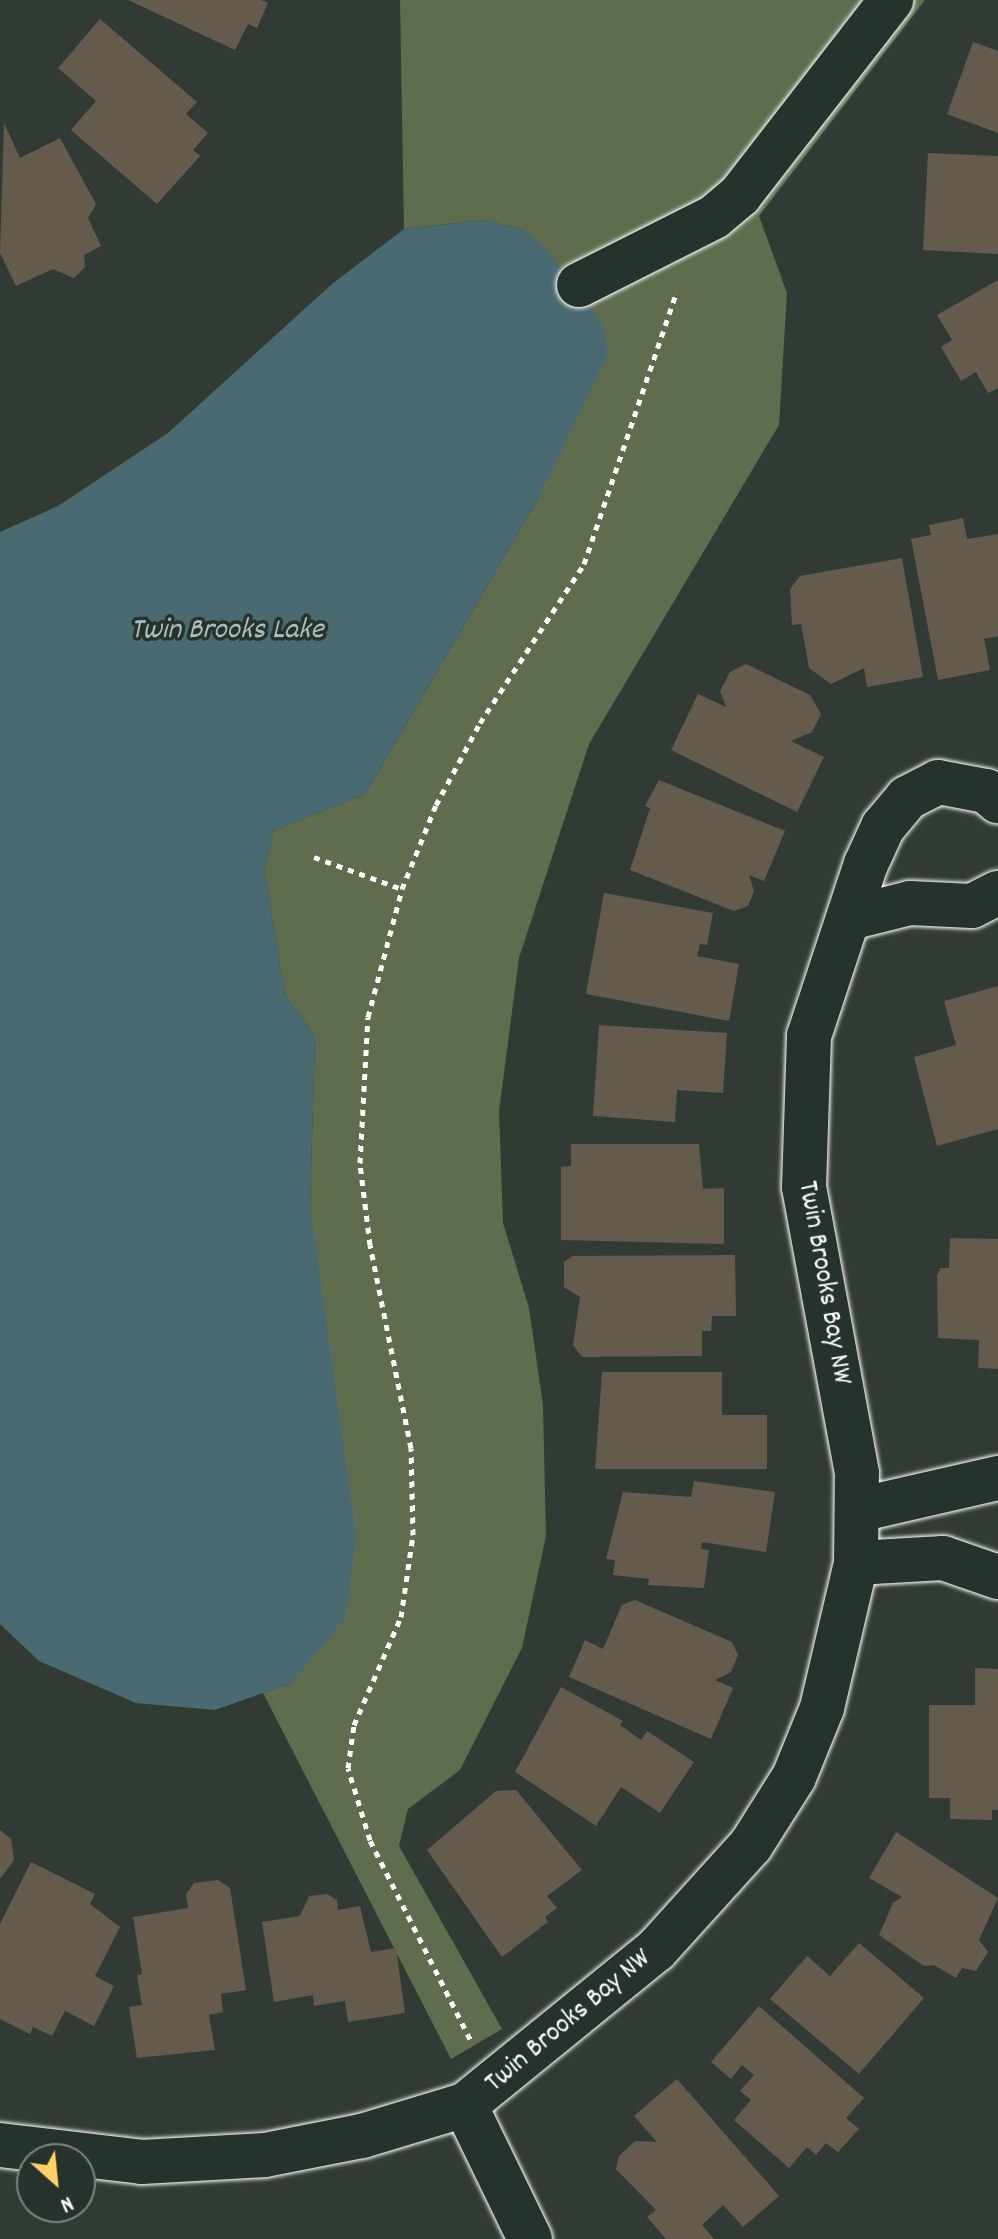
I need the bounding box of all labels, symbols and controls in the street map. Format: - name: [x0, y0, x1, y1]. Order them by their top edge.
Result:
- water label: Twin Brooks Lake: [130, 614, 324, 650]
- street label: Twin Brooks Bay NW: [789, 1179, 857, 1387]
- street label: Twin Brooks Bay NW: [479, 1943, 659, 2101]
- north arrow: [16, 2143, 96, 2223]
- text: N: [54, 2187, 78, 2219]

